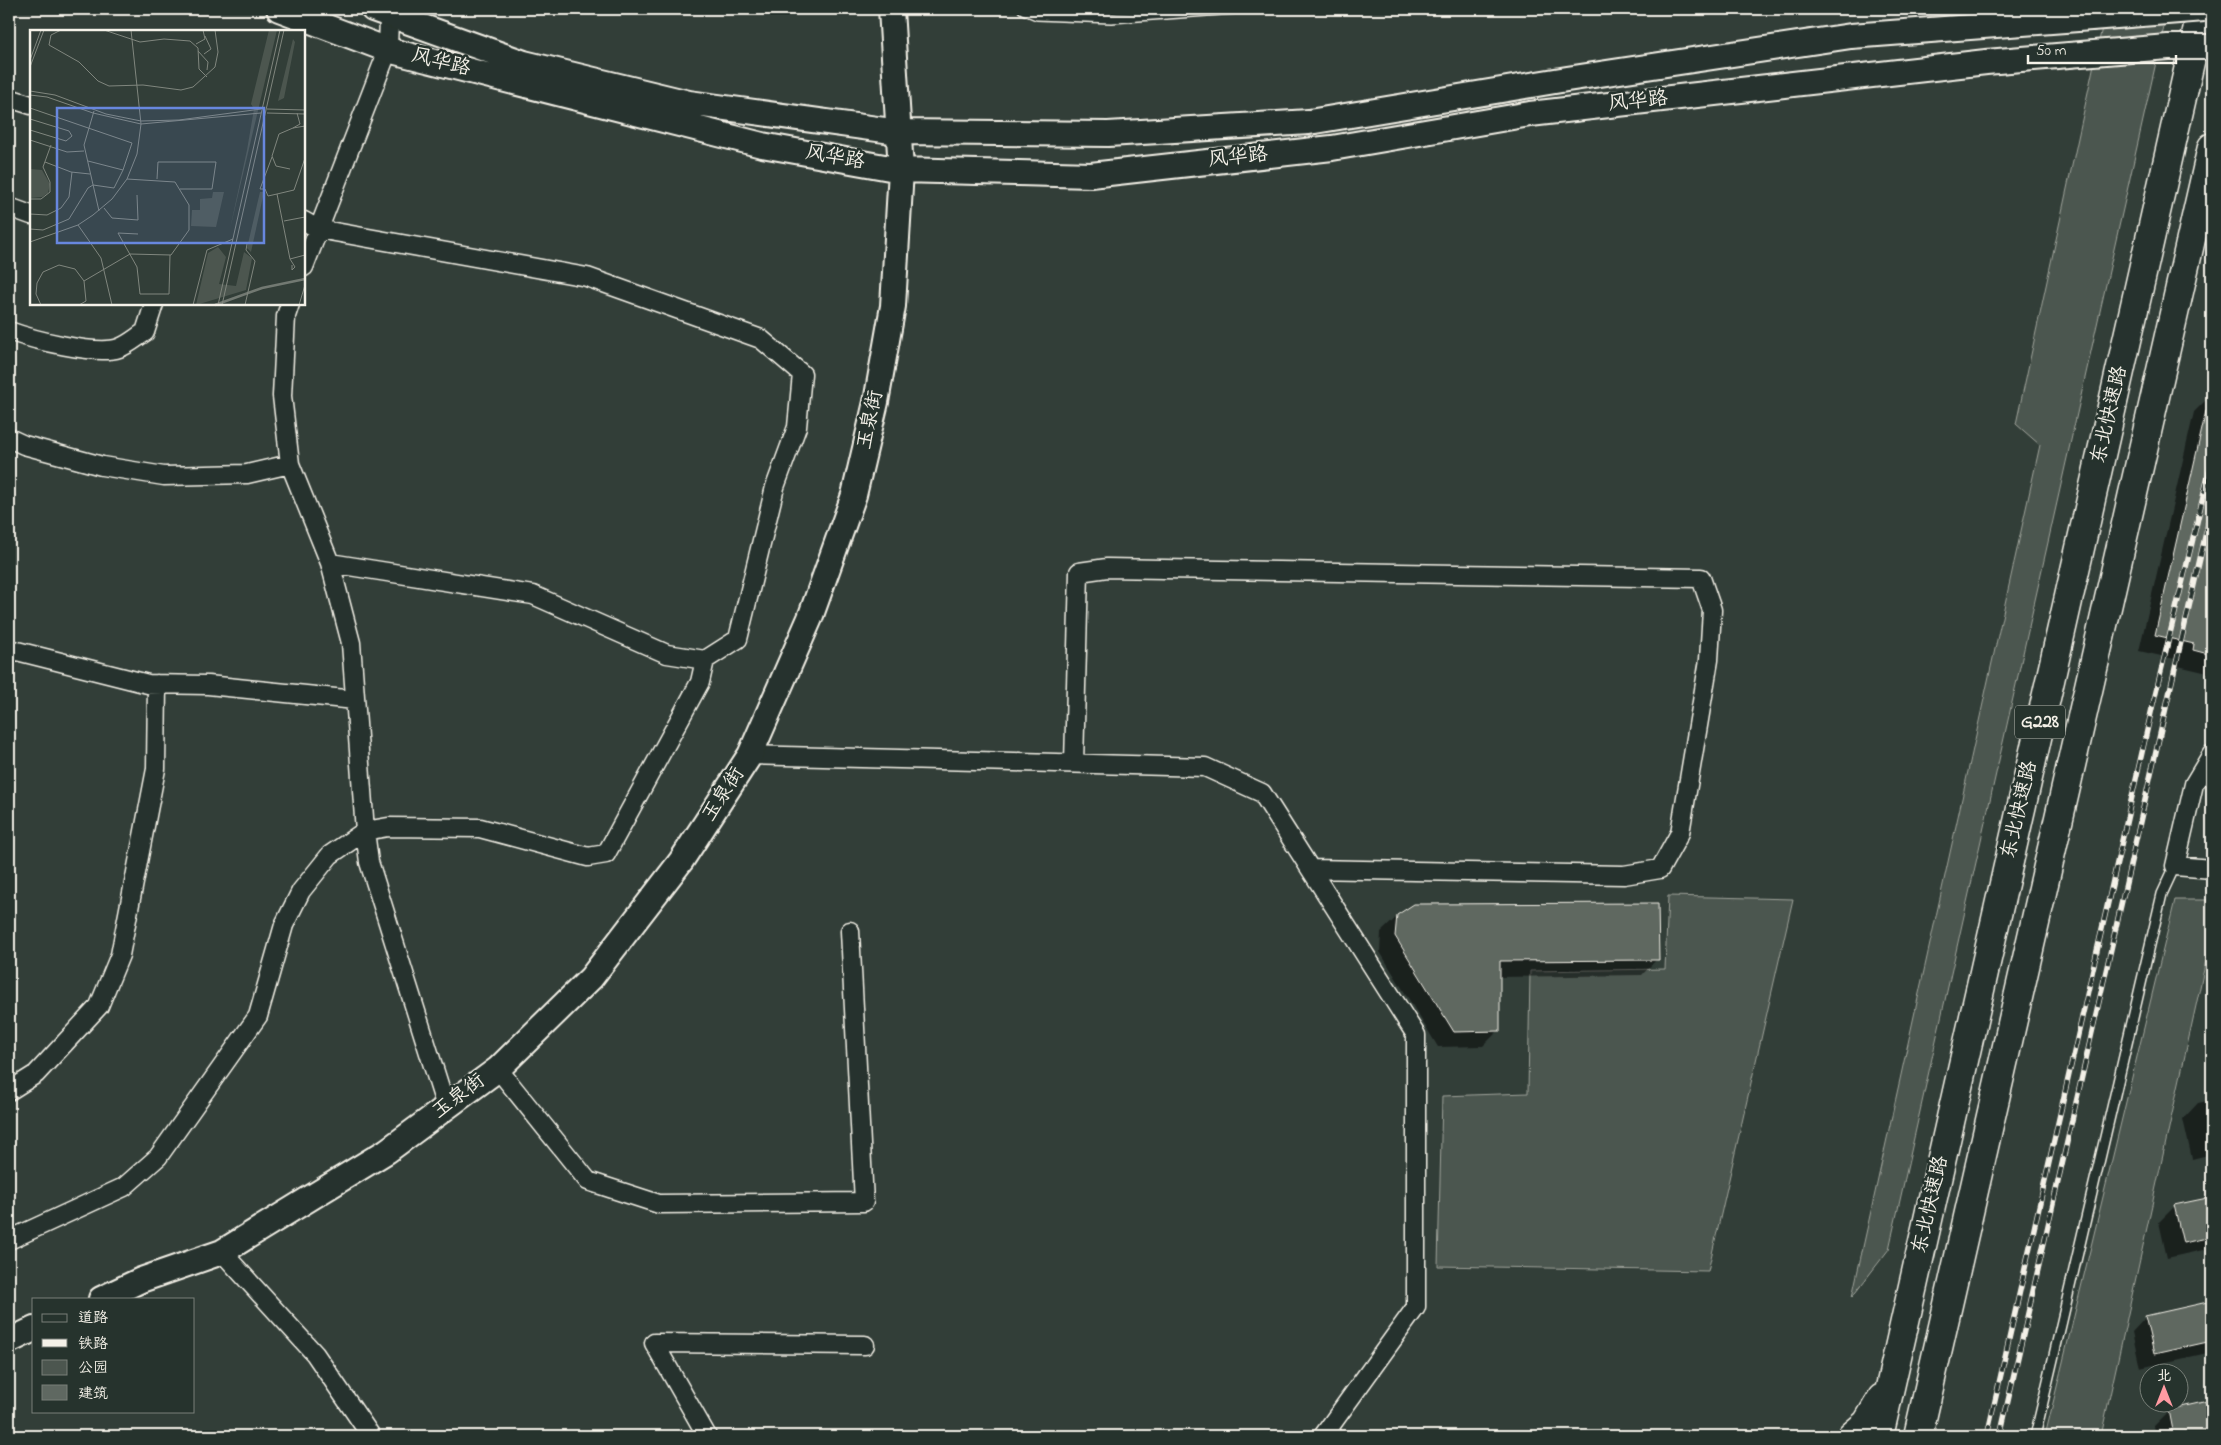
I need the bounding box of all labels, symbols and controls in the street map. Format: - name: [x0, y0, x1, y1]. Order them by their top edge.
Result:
- inset map: [30, 30, 305, 305]
- scale bar: [2028, 32, 2176, 64]
- text: 50 m: [2036, 40, 2067, 62]
- street label: 风华路: [408, 42, 475, 85]
- street label: 风华路: [1607, 84, 1670, 120]
- street label: 风华路: [803, 139, 868, 178]
- street label: 风华路: [1207, 140, 1270, 176]
- street label: 东北快速路: [2085, 362, 2136, 467]
- street label: 玉泉街: [851, 388, 891, 452]
- road number: G228: [2015, 706, 2065, 739]
- street label: 东北快速路: [1995, 757, 2046, 862]
- street label: 玉泉街: [696, 762, 752, 828]
- street label: 玉泉街: [426, 1067, 492, 1127]
- street label: 东北快速路: [1906, 1152, 1957, 1257]
- legend: [32, 1298, 195, 1412]
- text: 道路: [78, 1307, 108, 1329]
- text: 铁路: [78, 1333, 108, 1355]
- text: 公园: [78, 1357, 108, 1379]
- north arrow: [2138, 1362, 2188, 1412]
- text: 北: [2157, 1366, 2171, 1387]
- text: 建筑: [78, 1383, 108, 1405]

